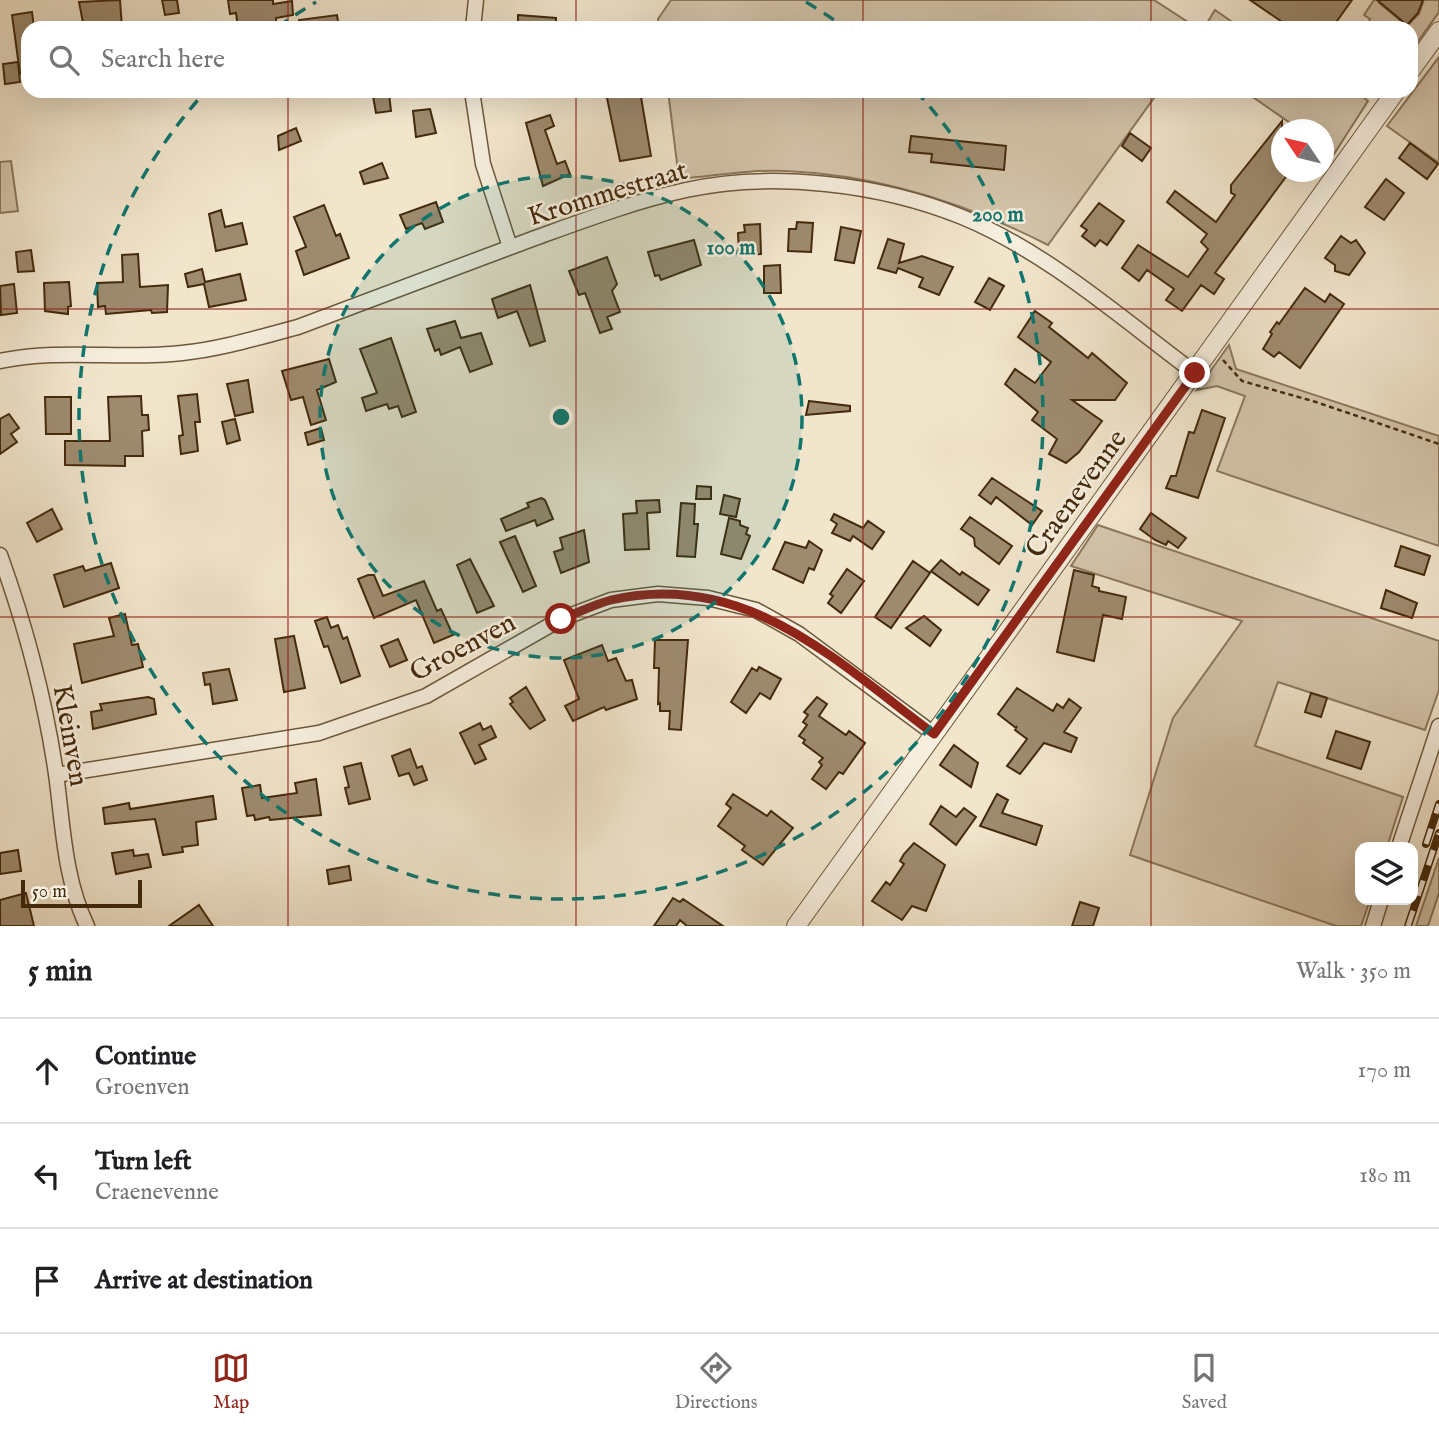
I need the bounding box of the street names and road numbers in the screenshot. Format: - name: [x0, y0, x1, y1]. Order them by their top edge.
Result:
- street label: Krommestraat: [524, 153, 692, 235]
- street label: Craenevenne: [1019, 423, 1136, 566]
- street label: Groenven: [404, 606, 522, 691]
- street label: Kleinven: [43, 682, 96, 789]

